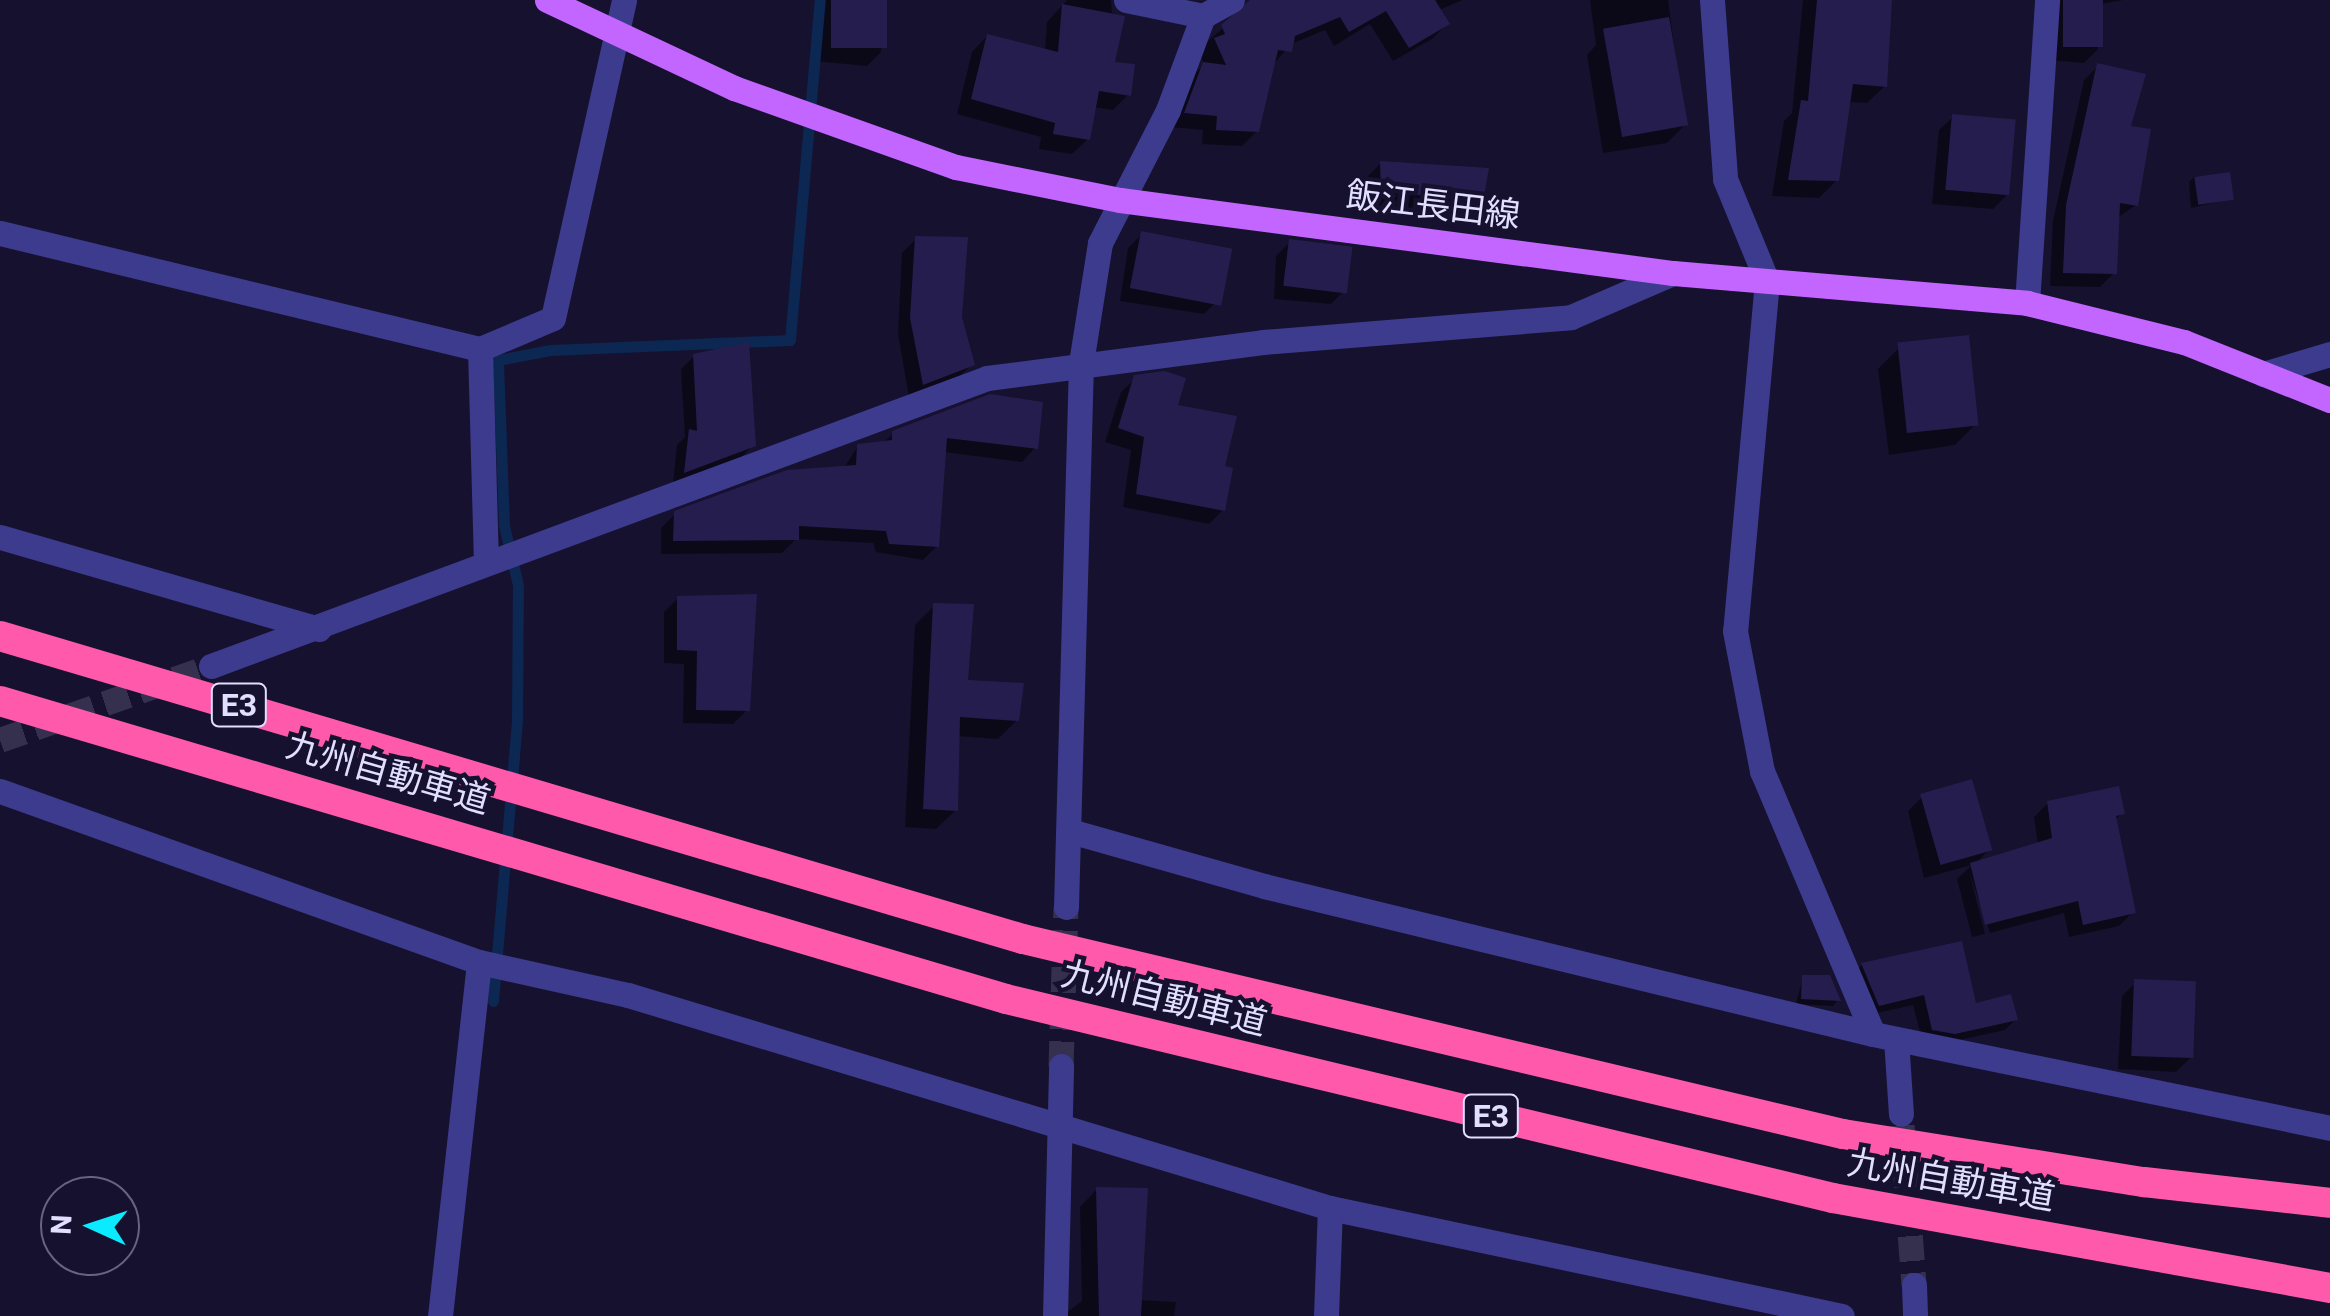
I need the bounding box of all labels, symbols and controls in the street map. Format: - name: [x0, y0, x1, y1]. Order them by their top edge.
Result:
- street label: 飯江長田線: [1344, 174, 1522, 238]
- road number: E3: [209, 678, 269, 732]
- street label: 九州自動車道: [281, 725, 495, 823]
- street label: 九州自動車道: [1057, 953, 1271, 1045]
- road number: E3: [1461, 1089, 1521, 1143]
- street label: 九州自動車道: [1844, 1142, 2058, 1220]
- north arrow: [40, 1176, 140, 1276]
- text: N: [45, 1214, 79, 1235]

